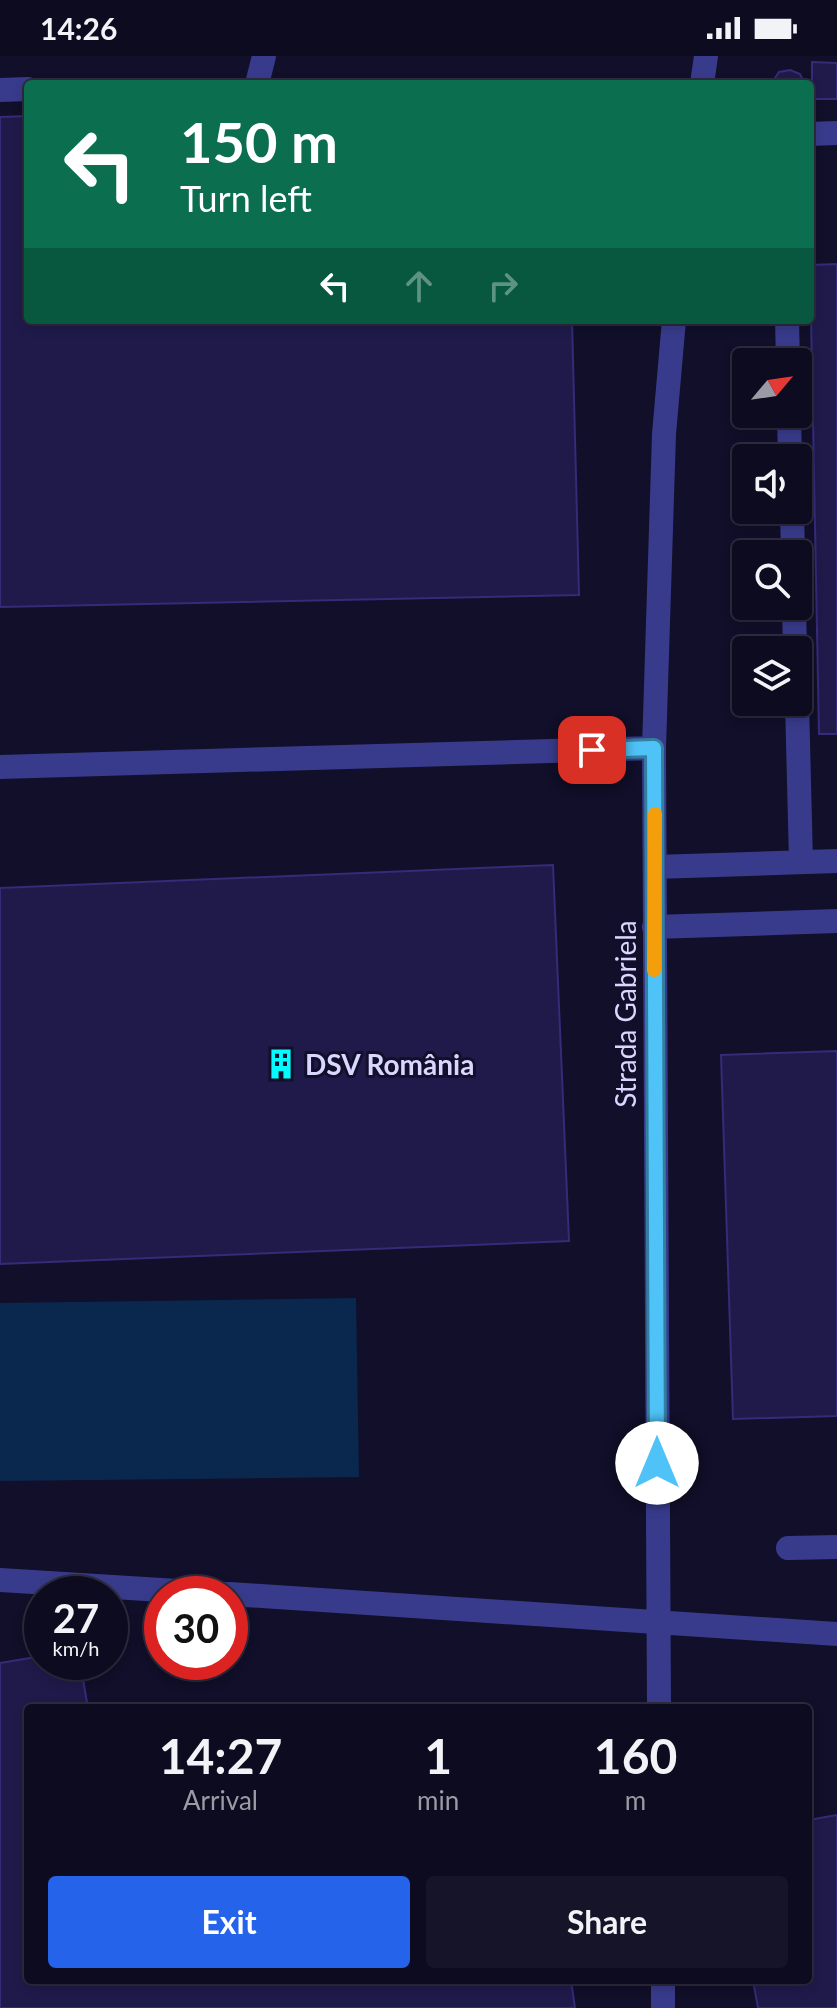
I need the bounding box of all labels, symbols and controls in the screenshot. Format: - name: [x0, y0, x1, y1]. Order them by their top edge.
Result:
- text: 14:26: [40, 10, 117, 46]
- text: 150 m: [180, 108, 338, 175]
- icon: left: [48, 112, 152, 216]
- text: Turn left: [180, 176, 312, 220]
- icon: left: [313, 264, 357, 308]
- icon: ahead: [397, 264, 441, 308]
- icon: right: [481, 264, 525, 308]
- north arrow: [732, 348, 812, 428]
- map controls: [732, 348, 812, 716]
- button: sound: [732, 444, 812, 524]
- button: search: [732, 540, 812, 620]
- button: layers: [732, 636, 812, 716]
- pin: [558, 716, 626, 784]
- icon: arrive: [570, 728, 614, 772]
- street label: Strada Gabriela: [608, 920, 642, 1108]
- building icon: DSV România: [264, 1047, 298, 1081]
- place label: DSV România: [305, 1047, 474, 1081]
- position arrow: [615, 1421, 699, 1505]
- speed limit sign: 30: [144, 1576, 248, 1680]
- text: 27: [53, 1594, 99, 1642]
- text: km/h: [53, 1636, 99, 1660]
- text: 14:27: [159, 1727, 282, 1784]
- text: 1: [424, 1727, 452, 1784]
- text: 160: [594, 1727, 677, 1784]
- text: Arrival: [183, 1784, 258, 1816]
- text: min: [417, 1784, 459, 1816]
- text: m: [625, 1784, 646, 1816]
- button: Exit: [48, 1876, 410, 1968]
- button: Share: [426, 1876, 788, 1968]

